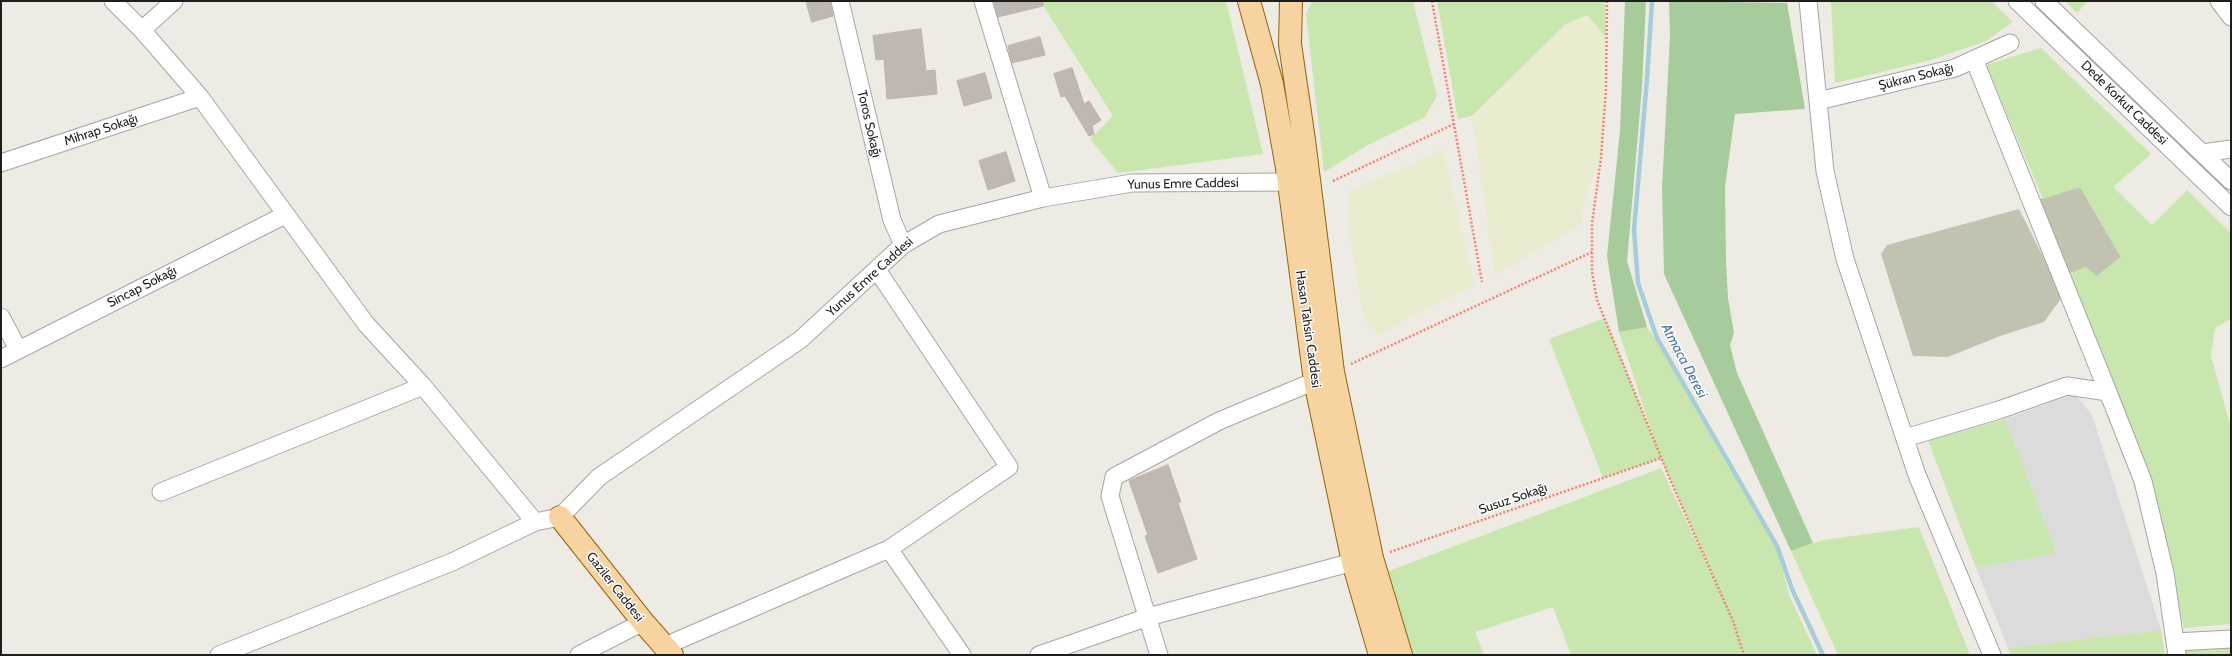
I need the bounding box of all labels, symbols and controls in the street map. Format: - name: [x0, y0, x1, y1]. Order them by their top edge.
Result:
- street label: Dede Korkut Caddesi: [2077, 58, 2171, 148]
- street label: Şükran Sokağı: [1877, 60, 1955, 94]
- street label: Toros Sokağı: [854, 89, 884, 159]
- street label: Mihrap Sokağı: [62, 111, 140, 149]
- street label: Yunus Emre Caddesi: [1127, 175, 1239, 193]
- street label: Yunus Emre Caddesi: [823, 234, 917, 320]
- street label: Sincap Sokağı: [105, 263, 179, 311]
- street label: Hasan Tahsin Caddesi: [1292, 269, 1324, 389]
- water label: Atmaca Deresi: [1657, 321, 1711, 401]
- street label: Susuz Sokağı: [1477, 480, 1549, 518]
- street label: Gaziler Caddesi: [583, 549, 647, 625]

